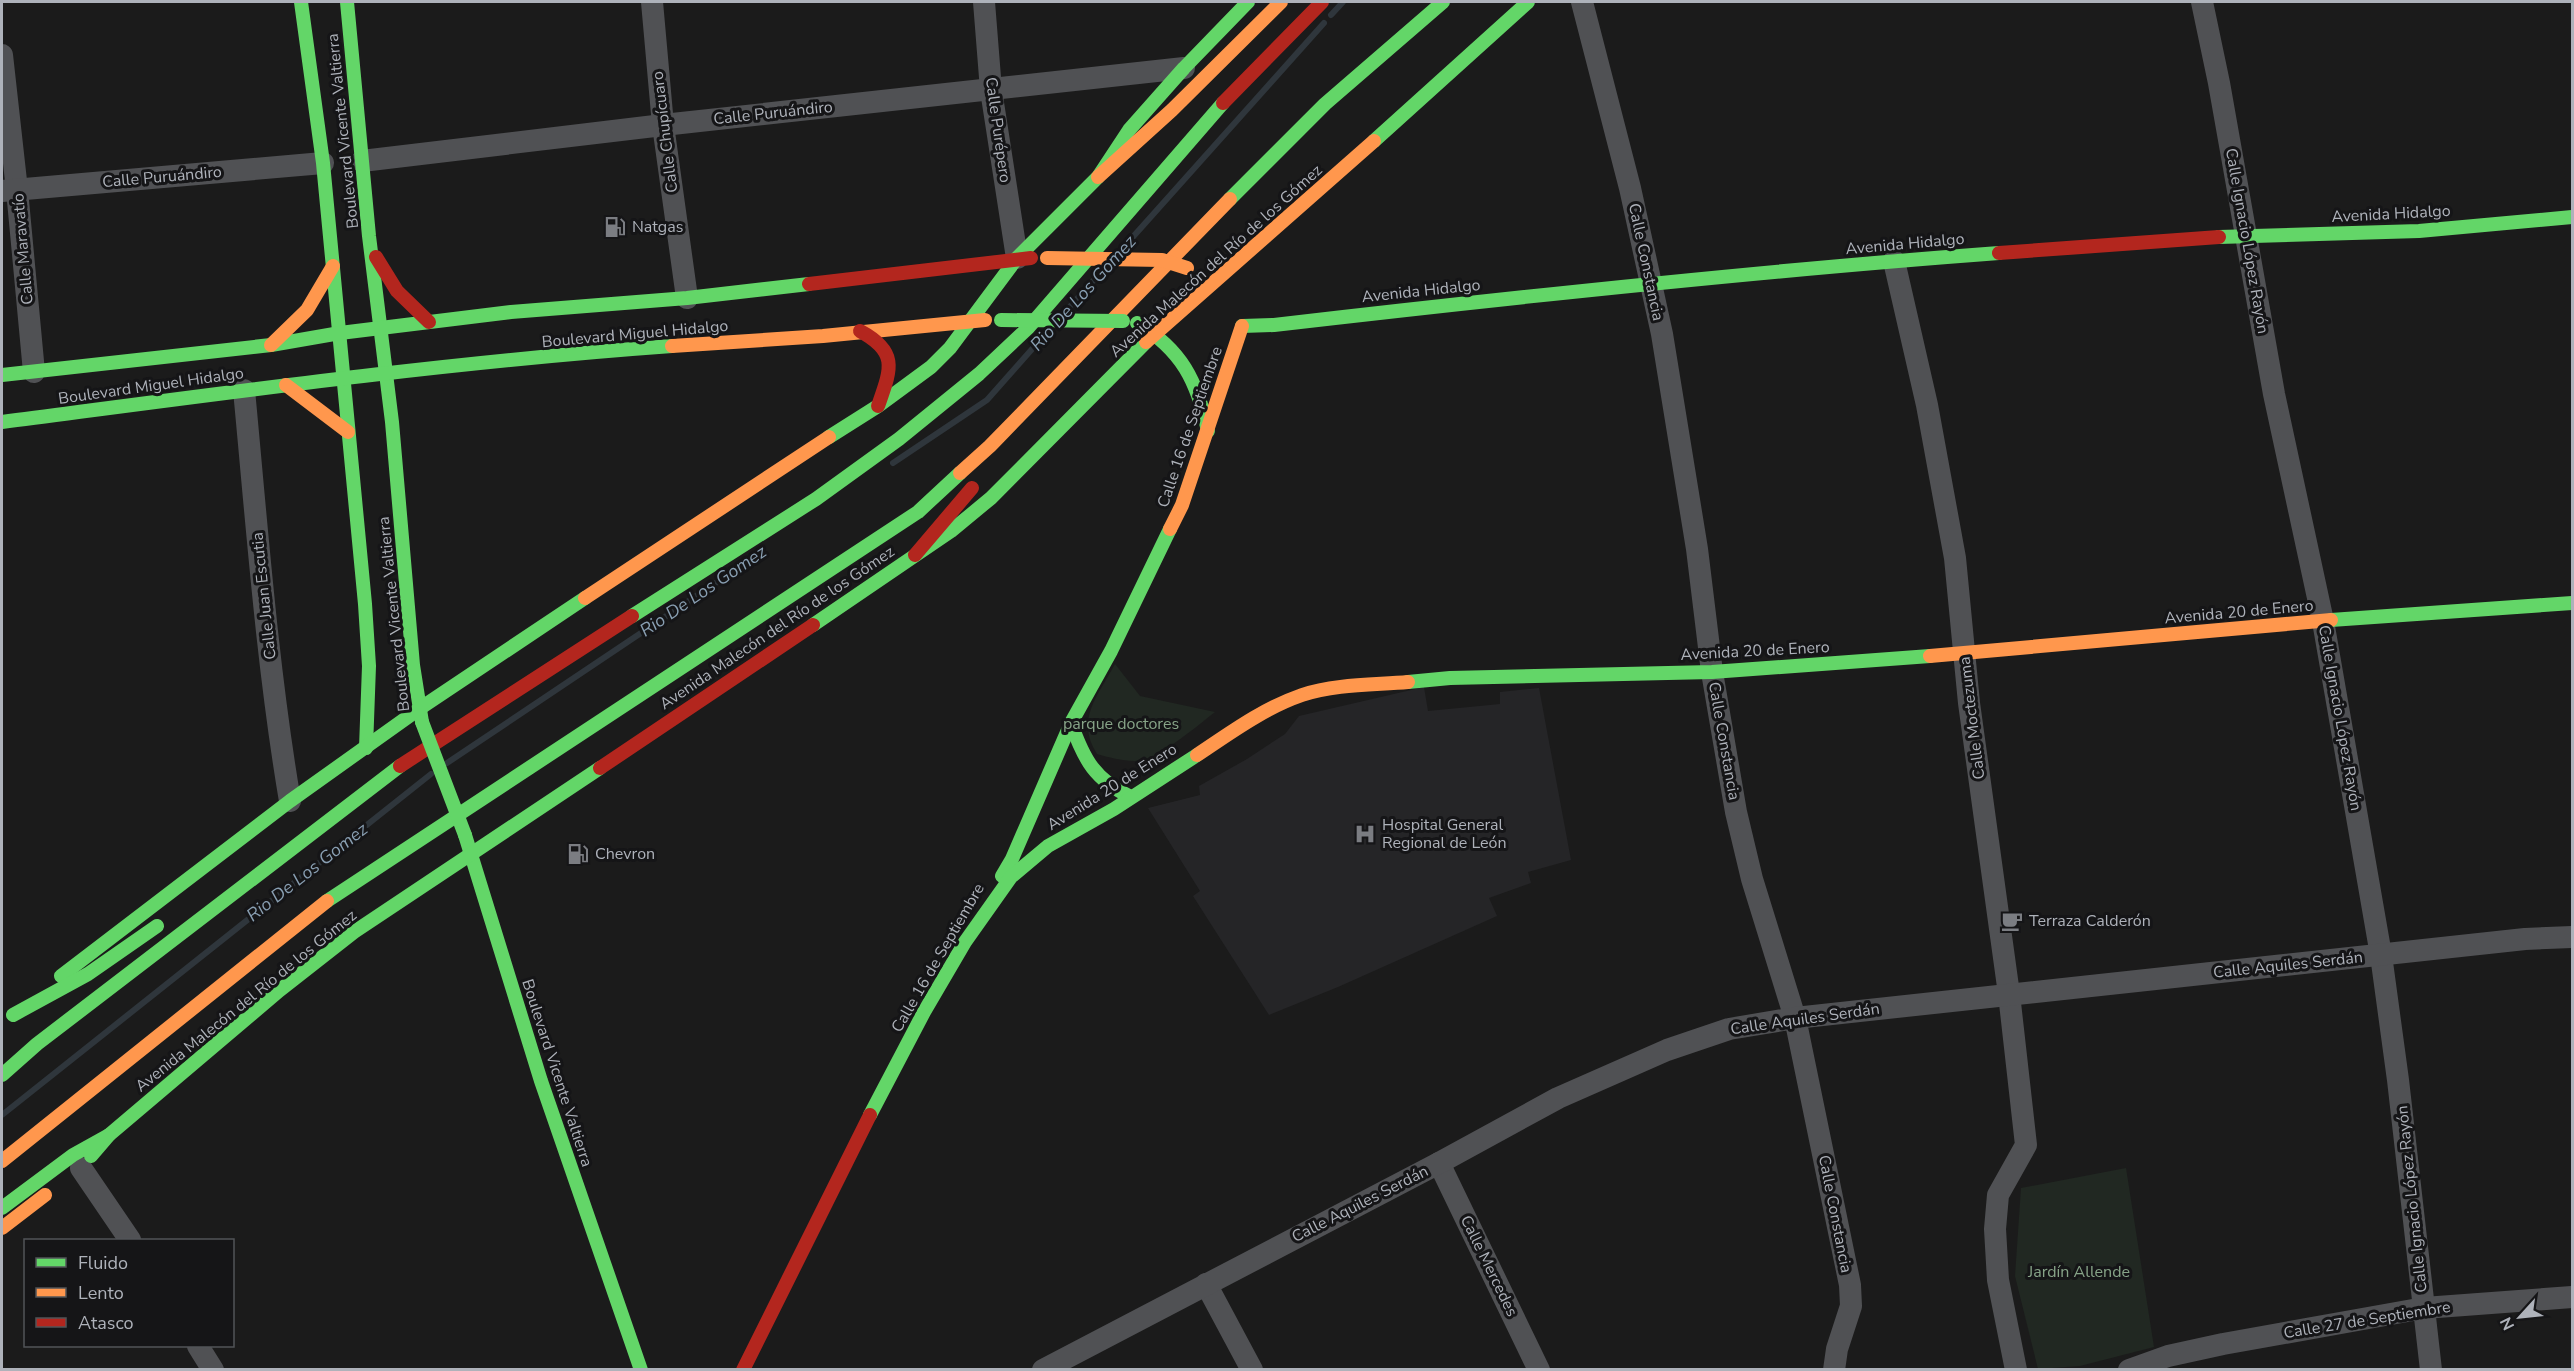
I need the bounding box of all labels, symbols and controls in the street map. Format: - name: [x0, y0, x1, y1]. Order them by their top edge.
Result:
- street label: Boulevard Vicente Valtierra: [322, 32, 364, 230]
- street label: Calle Chupícuaro: [647, 70, 683, 194]
- street label: Calle Purépero: [980, 76, 1016, 184]
- street label: Calle Puruándiro: [712, 96, 834, 130]
- street label: Calle Ignacio López Rayón: [2220, 146, 2274, 336]
- street label: Avenida Malecón del Río de los Gómez: [1105, 160, 1327, 362]
- street label: Calle Puruándiro: [101, 161, 223, 193]
- street label: Calle Maravatío: [7, 192, 39, 306]
- street label: Avenida Hidalgo: [2331, 200, 2451, 228]
- street label: Calle Constancia: [1623, 201, 1669, 323]
- fuel station icon: Natgas: [603, 215, 627, 239]
- place label: Natgas: [632, 216, 683, 238]
- street label: Avenida Hidalgo: [1845, 228, 1965, 260]
- water label: Rio De Los Gomez: [1025, 230, 1142, 356]
- street label: Avenida Hidalgo: [1361, 274, 1482, 308]
- street label: Boulevard Miguel Hidalgo: [541, 315, 729, 353]
- street label: Calle 16 de Septiembre: [1152, 344, 1228, 510]
- street label: Boulevard Miguel Hidalgo: [57, 362, 245, 410]
- street label: Boulevard Vicente Valtierra: [373, 515, 415, 713]
- street label: Calle Juan Escutia: [246, 531, 282, 661]
- water label: Rio De Los Gomez: [635, 539, 771, 642]
- street label: Avenida Malecón del Río de los Gómez: [655, 541, 899, 715]
- street label: Avenida 20 de Enero: [2164, 595, 2314, 629]
- street label: Calle Ignacio López Rayón: [2313, 623, 2367, 813]
- street label: Avenida 20 de Enero: [1680, 636, 1830, 666]
- street label: Calle Moctezuma: [1954, 655, 1990, 781]
- street label: Calle Constancia: [1703, 680, 1745, 802]
- park label: parque doctores: [1063, 713, 1179, 735]
- street label: Avenida 20 de Enero: [1043, 738, 1181, 836]
- place label: Hospital General Regional de León: [1382, 814, 1507, 854]
- water label: Rio De Los Gomez: [241, 817, 373, 927]
- hospital icon: Hospital General Regional de León: [1353, 822, 1377, 846]
- fuel station icon: Chevron: [566, 842, 590, 866]
- place label: Chevron: [595, 843, 655, 865]
- street label: Calle 16 de Septiembre: [886, 879, 990, 1037]
- street label: Avenida Malecón del Río de los Gómez: [131, 905, 361, 1097]
- cafe icon: Terraza Calderón: [2000, 909, 2024, 933]
- place label: Terraza Calderón: [2029, 910, 2151, 932]
- street label: Calle Aquiles Serdán: [2212, 946, 2364, 984]
- street label: Boulevard Vicente Valtierra: [516, 976, 598, 1170]
- street label: Calle Aquiles Serdán: [1729, 998, 1881, 1040]
- street label: Calle Ignacio López Rayón: [2391, 1104, 2433, 1294]
- street label: Calle Constancia: [1813, 1153, 1857, 1275]
- street label: Calle Aquiles Serdán: [1288, 1160, 1432, 1248]
- street label: Calle Mercedes: [1455, 1212, 1523, 1320]
- legend: [24, 1239, 234, 1347]
- text: Fluido: [78, 1251, 128, 1275]
- park label: Jardín Allende: [2027, 1261, 2130, 1283]
- text: Lento: [78, 1281, 124, 1305]
- north arrow: [2490, 1287, 2550, 1347]
- street label: Calle 27 de Septiembre: [2282, 1296, 2452, 1344]
- text: Atasco: [78, 1311, 134, 1335]
- text: N: [2495, 1313, 2520, 1334]

